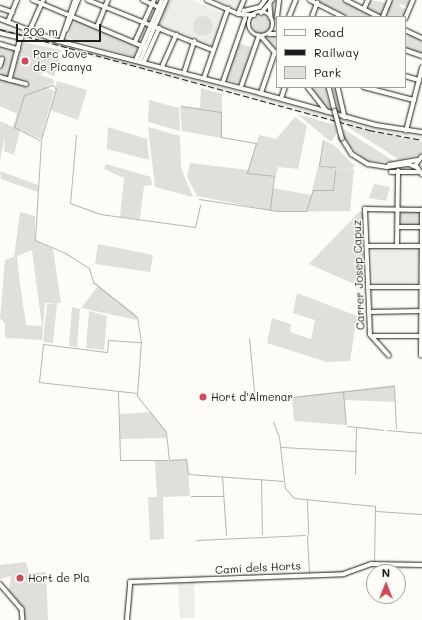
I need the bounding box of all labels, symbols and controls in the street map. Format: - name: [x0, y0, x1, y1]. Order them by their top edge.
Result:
- scale bar: [18, 16, 103, 42]
- legend: [276, 16, 406, 88]
- text: 200 m: [23, 23, 58, 39]
- text: Road: [314, 24, 344, 40]
- text: Railway: [314, 44, 359, 60]
- place label: Parc Jove de Picanya: [33, 48, 92, 74]
- marker: Parc Jove de Picanya: [20, 56, 30, 66]
- text: Park: [314, 64, 341, 80]
- street label: Carrer Josep Capuz: [350, 220, 368, 330]
- place label: Hort d'Almenar: [211, 390, 293, 404]
- marker: Hort d'Almenar: [198, 392, 208, 402]
- street label: Camí dels Horts: [215, 559, 301, 577]
- north arrow: [366, 564, 406, 604]
- text: N: [382, 565, 390, 580]
- place label: Hort de Pla: [28, 571, 90, 585]
- marker: Hort de Pla: [15, 573, 25, 583]

